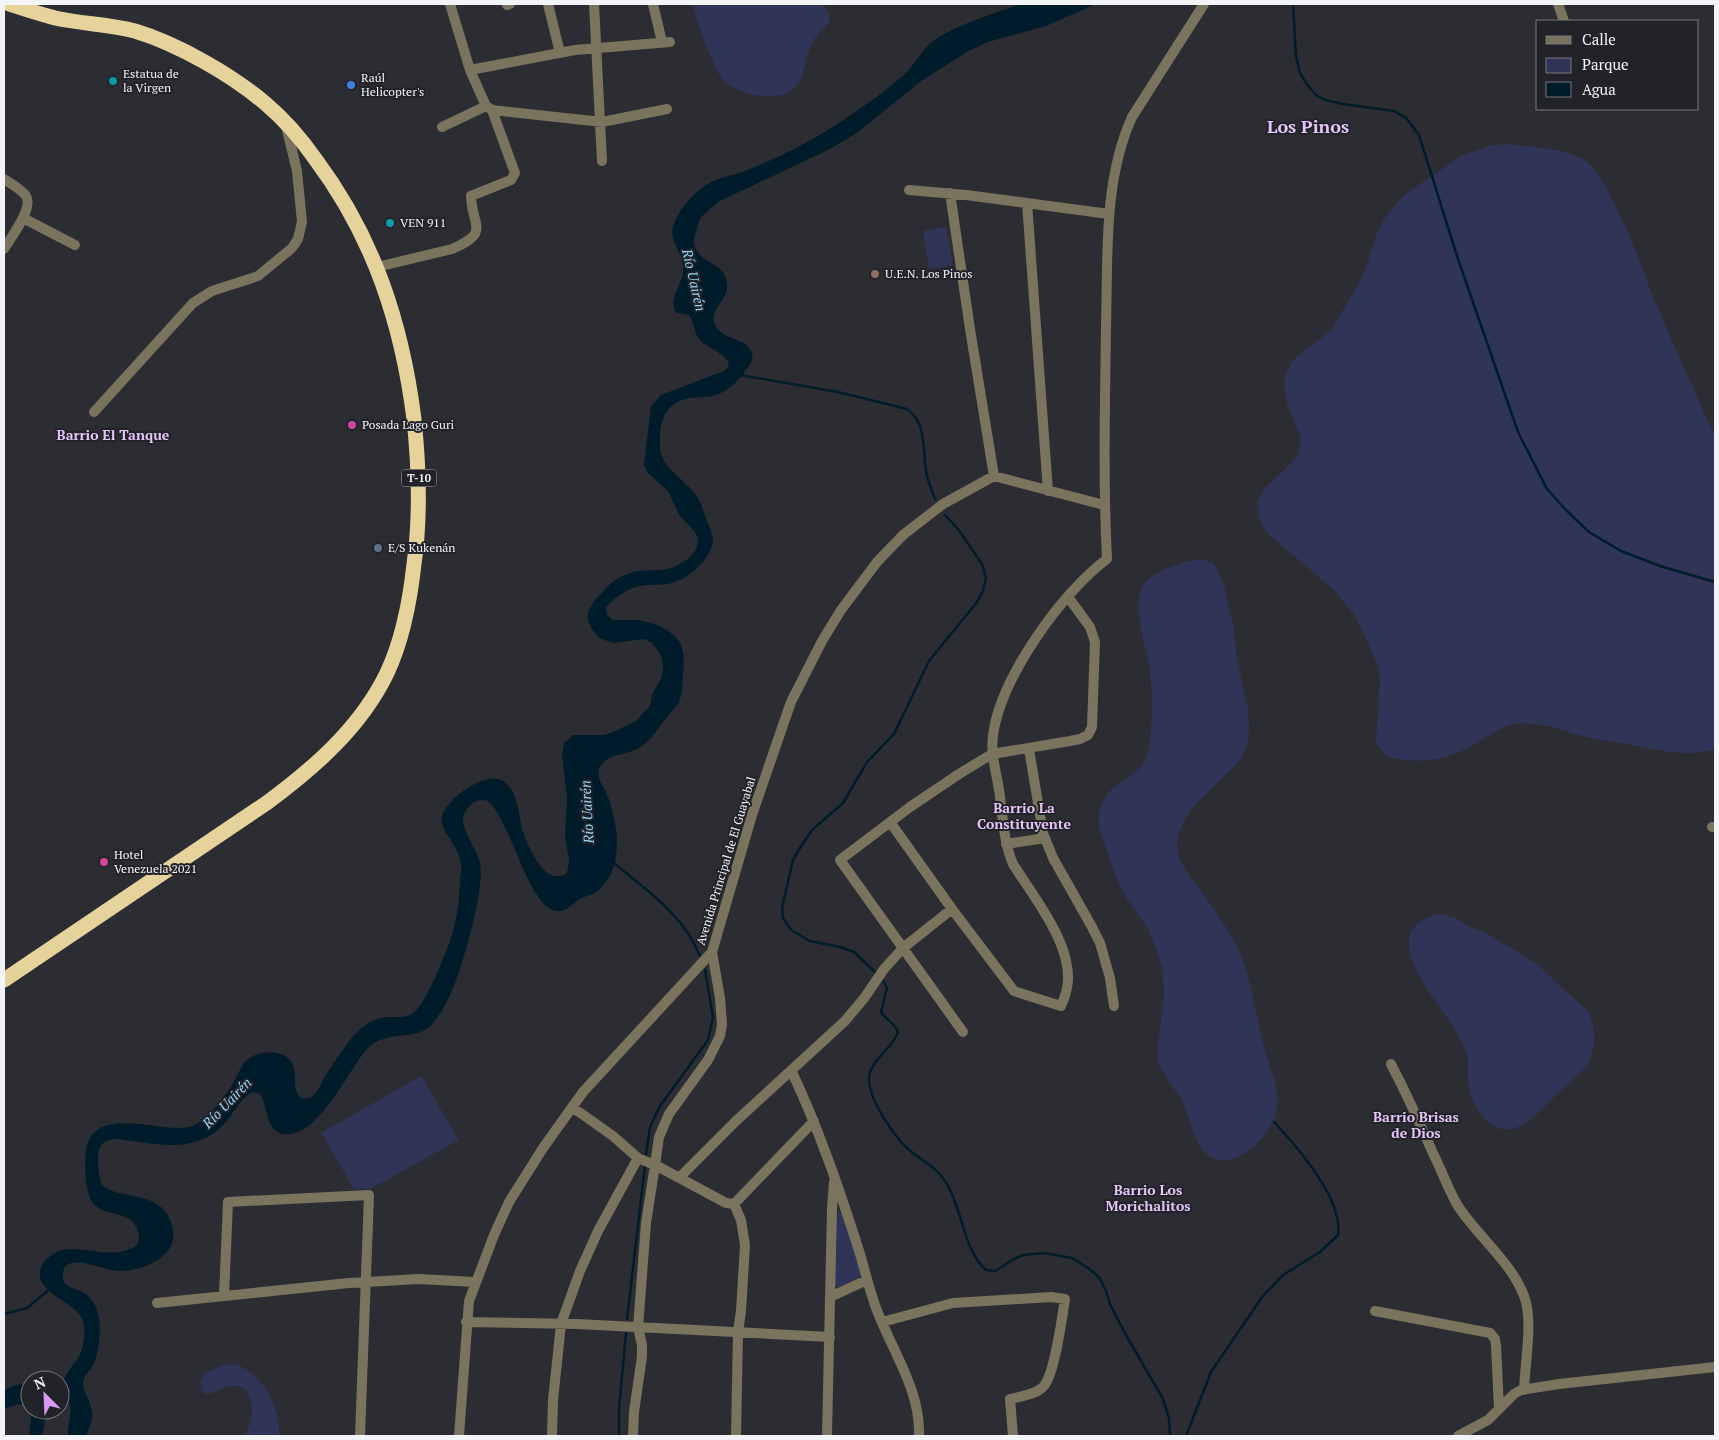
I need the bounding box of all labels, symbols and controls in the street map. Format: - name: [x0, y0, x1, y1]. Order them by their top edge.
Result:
- legend: [1536, 20, 1699, 110]
- text: Calle: [1582, 29, 1616, 49]
- text: Parque: [1582, 54, 1629, 74]
- place label: Estatua de la Virgen: [123, 66, 179, 95]
- place label: Raúl Helicopter's: [361, 70, 424, 99]
- marker: Estatua de la Virgen: [107, 75, 119, 87]
- marker: Raúl Helicopter's: [345, 79, 357, 91]
- text: Agua: [1582, 79, 1616, 99]
- district label: Los Pinos: [1267, 114, 1349, 138]
- place label: VEN 911: [400, 215, 446, 230]
- marker: VEN 911: [384, 217, 396, 229]
- water label: Río Uairén: [678, 246, 711, 313]
- place label: U.E.N. Los Pinos: [885, 266, 972, 281]
- marker: U.E.N. Los Pinos: [869, 268, 881, 280]
- place label: Posada Lago Guri: [362, 417, 455, 432]
- marker: Posada Lago Guri: [346, 419, 358, 431]
- district label: Barrio El Tanque: [57, 425, 170, 444]
- road number: T-10: [402, 469, 436, 486]
- place label: E/S Kukenán: [388, 540, 456, 555]
- marker: E/S Kukenán: [372, 542, 384, 554]
- street label: Avenida Principal de El Guayabal: [693, 774, 758, 947]
- water label: Río Uairén: [575, 780, 598, 845]
- district label: Barrio La Constituyente: [977, 798, 1071, 833]
- place label: Hotel Venezuela 2021: [114, 847, 197, 876]
- marker: Hotel Venezuela 2021: [98, 856, 110, 868]
- water label: Río Uairén: [197, 1073, 255, 1133]
- district label: Barrio Brisas de Dios: [1373, 1107, 1459, 1142]
- district label: Barrio Los Morichalitos: [1105, 1180, 1191, 1215]
- north arrow: [20, 1370, 70, 1420]
- text: N: [31, 1372, 49, 1394]

